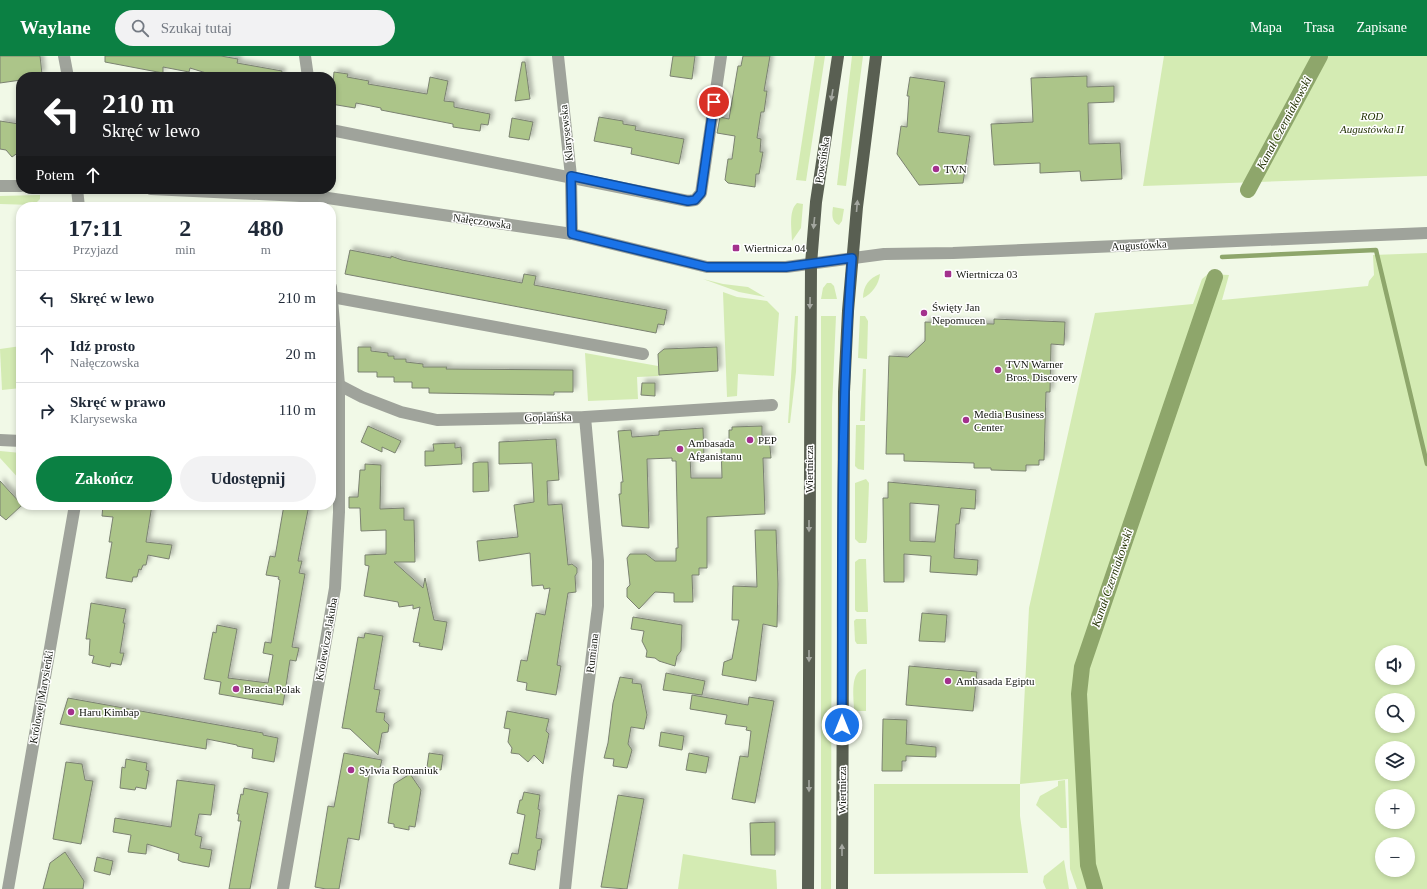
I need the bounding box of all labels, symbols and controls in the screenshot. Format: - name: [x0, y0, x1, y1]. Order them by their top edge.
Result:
- search box: [115, 10, 395, 46]
- text: Waylane: [20, 17, 91, 38]
- icon: search: [129, 17, 151, 39]
- text: Szukaj tutaj: [161, 20, 232, 36]
- text: Mapa: [1250, 20, 1282, 35]
- text: Trasa: [1304, 20, 1334, 35]
- text: Zapisane: [1356, 20, 1407, 35]
- water label: Kanał Czerniakowski: [1253, 74, 1314, 173]
- pin: [697, 85, 731, 119]
- icon: left: [36, 88, 88, 140]
- text: 210 m: [102, 88, 174, 119]
- one-way arrow: [829, 88, 835, 101]
- icon: arrive: [703, 91, 725, 113]
- street label: Klarysewska: [557, 104, 575, 162]
- park label: ROD Augustówka II: [1339, 110, 1405, 135]
- text: Skręć w lewo: [102, 121, 200, 141]
- street label: Powsińska: [812, 136, 832, 184]
- place label: TVN: [944, 163, 967, 175]
- icon: ahead: [82, 164, 104, 186]
- marker: TVN: [931, 164, 941, 174]
- text: Potem: [36, 167, 74, 183]
- one-way arrow: [854, 200, 860, 212]
- street label: Nałęczowska: [452, 211, 512, 231]
- text: 17:11: [68, 215, 123, 241]
- text: 2: [179, 215, 191, 241]
- text: 480: [248, 215, 284, 241]
- one-way arrow: [810, 217, 817, 229]
- street label: Augustówka: [1111, 238, 1167, 252]
- text: Przyjazd: [73, 242, 118, 257]
- text: min: [175, 242, 195, 257]
- text: m: [261, 242, 271, 257]
- place label: Wiertnicza 04: [744, 242, 806, 254]
- marker: Wiertnicza 04: [731, 243, 741, 253]
- place label: Wiertnicza 03: [956, 268, 1018, 280]
- marker: Wiertnicza 03: [943, 269, 953, 279]
- icon: left: [36, 288, 58, 310]
- text: Skręć w lewo: [70, 290, 154, 306]
- text: 210 m: [278, 290, 316, 306]
- one-way arrow: [807, 297, 813, 310]
- place label: Święty Jan Nepomucen: [932, 301, 986, 326]
- marker: Święty Jan Nepomucen: [919, 308, 929, 318]
- text: Idź prosto: [70, 338, 135, 354]
- icon: ahead: [36, 344, 58, 366]
- text: 20 m: [286, 346, 316, 362]
- text: Nałęczowska: [70, 355, 139, 370]
- place label: TVN Warner Bros. Discovery: [1006, 358, 1078, 383]
- marker: TVN Warner Bros. Discovery: [993, 365, 1003, 375]
- text: Skręć w prawo: [70, 394, 166, 410]
- icon: right: [36, 400, 58, 422]
- text: 110 m: [279, 402, 316, 418]
- place label: Media Business Center: [974, 408, 1044, 433]
- text: Klarysewska: [70, 411, 137, 426]
- street label: Goplańska: [524, 411, 572, 423]
- marker: Media Business Center: [961, 415, 971, 425]
- place label: PEP: [758, 434, 777, 446]
- marker: PEP: [745, 435, 755, 445]
- place label: Ambasada Afganistanu: [688, 437, 742, 462]
- marker: Ambasada Afganistanu: [675, 444, 685, 454]
- street label: Wiertnicza: [803, 445, 815, 493]
- button: Zakończ: [36, 456, 172, 502]
- button: Udostępnij: [180, 456, 316, 502]
- one-way arrow: [806, 520, 812, 533]
- water label: Kanał Czerniakowski: [1088, 527, 1135, 630]
- street label: Królewicza Jakuba: [313, 596, 339, 681]
- street label: Rumiana: [584, 632, 600, 673]
- map controls: [1375, 645, 1415, 877]
- button: sound: [1375, 645, 1415, 685]
- street label: Królowej Marysieńki: [27, 649, 55, 745]
- one-way arrow: [806, 650, 812, 663]
- place label: Ambasada Egiptu: [956, 675, 1035, 687]
- marker: Ambasada Egiptu: [943, 676, 953, 686]
- place label: Bracia Polak: [244, 683, 301, 695]
- marker: Bracia Polak: [231, 684, 241, 694]
- button: search: [1375, 693, 1415, 733]
- position arrow: [821, 704, 863, 746]
- place label: Haru Kimbap: [79, 706, 140, 718]
- marker: Haru Kimbap: [66, 707, 76, 717]
- button: layers: [1375, 741, 1415, 781]
- place label: Sylwia Romaniuk: [359, 764, 439, 776]
- marker: Sylwia Romaniuk: [346, 765, 356, 775]
- street label: Wiertnicza: [836, 766, 848, 814]
- one-way arrow: [806, 780, 812, 793]
- button: +: [1375, 789, 1415, 829]
- button: −: [1375, 837, 1415, 877]
- one-way arrow: [839, 843, 845, 856]

